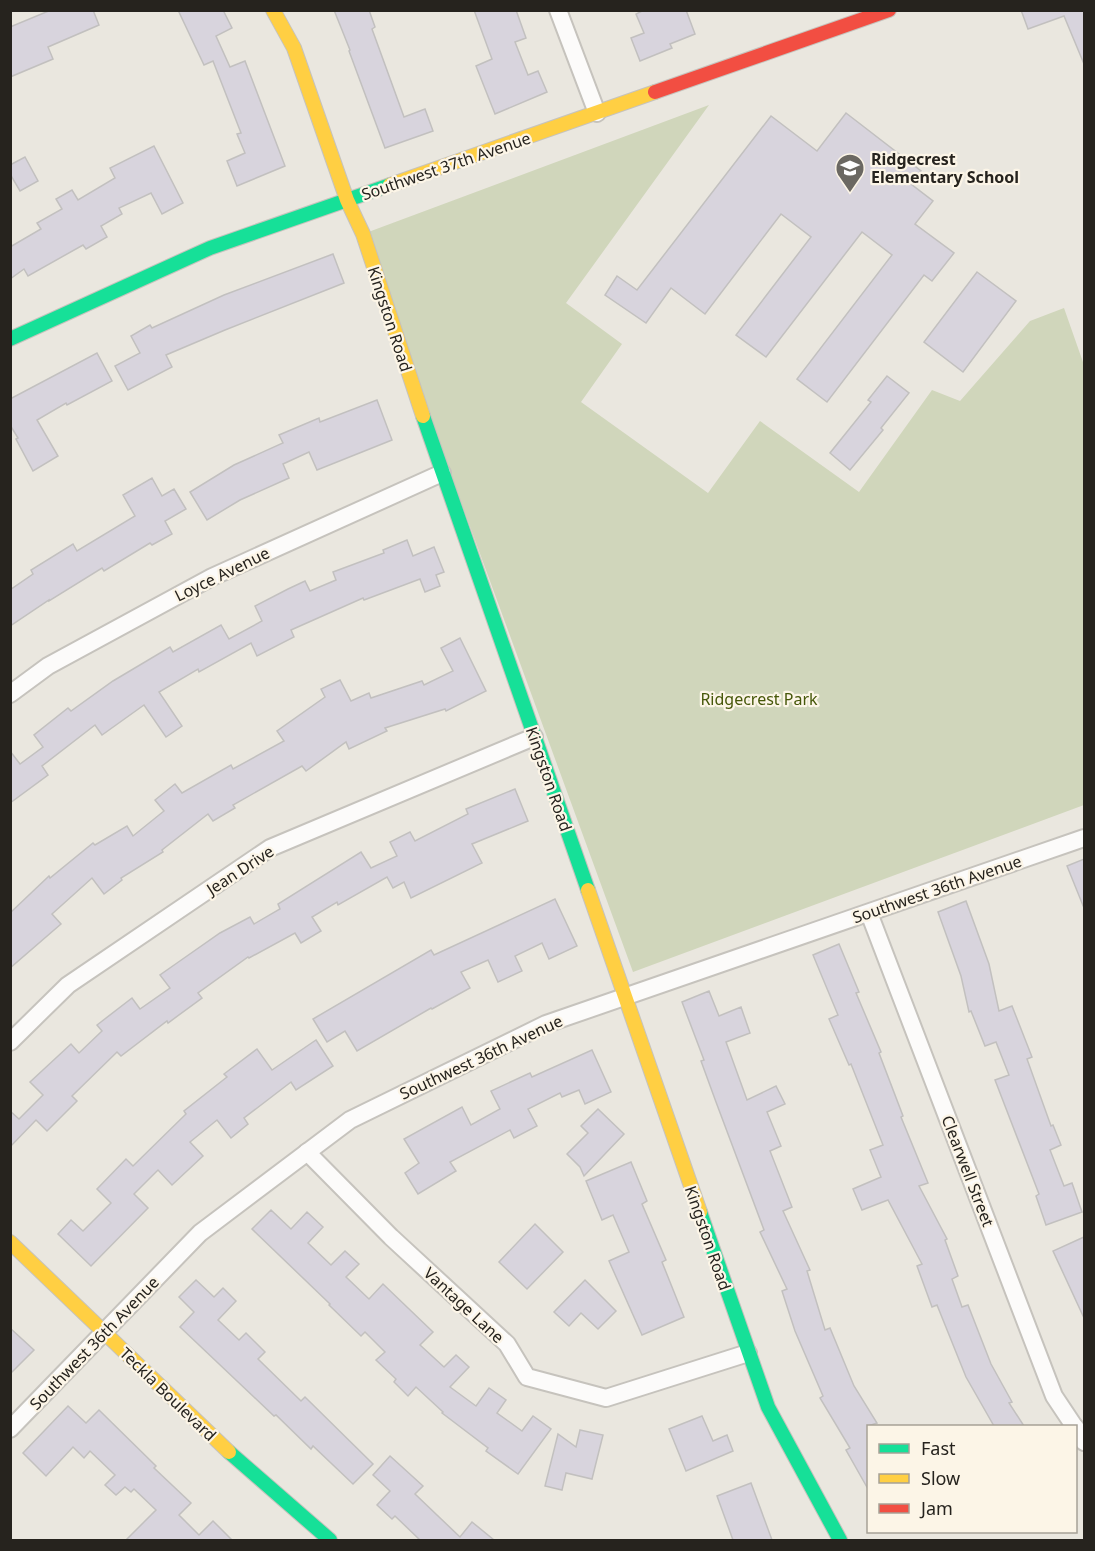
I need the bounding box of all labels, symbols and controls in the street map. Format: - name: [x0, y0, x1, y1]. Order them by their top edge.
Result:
- street label: Southwest 37th Avenue: [358, 127, 534, 205]
- place label: Ridgecrest Elementary School: [871, 148, 1019, 188]
- school or university icon: Ridgecrest Elementary School: [834, 152, 866, 194]
- street label: Kingston Road: [363, 264, 417, 374]
- street label: Loyce Avenue: [171, 542, 273, 606]
- park label: Ridgecrest Park: [700, 688, 818, 710]
- street label: Kingston Road: [521, 724, 577, 834]
- street label: Jean Drive: [200, 840, 278, 901]
- street label: Southwest 36th Avenue: [849, 850, 1025, 928]
- street label: Southwest 36th Avenue: [396, 1010, 566, 1104]
- street label: Clearwell Street: [937, 1112, 999, 1230]
- street label: Kingston Road: [680, 1183, 736, 1293]
- street label: Vantage Lane: [419, 1262, 509, 1348]
- street label: Southwest 36th Avenue: [24, 1272, 164, 1414]
- street label: Teckla Boulevard: [115, 1342, 221, 1446]
- legend: [867, 1425, 1077, 1533]
- text: Fast: [921, 1436, 956, 1460]
- text: Slow: [921, 1466, 960, 1490]
- text: Jam: [919, 1496, 953, 1520]

